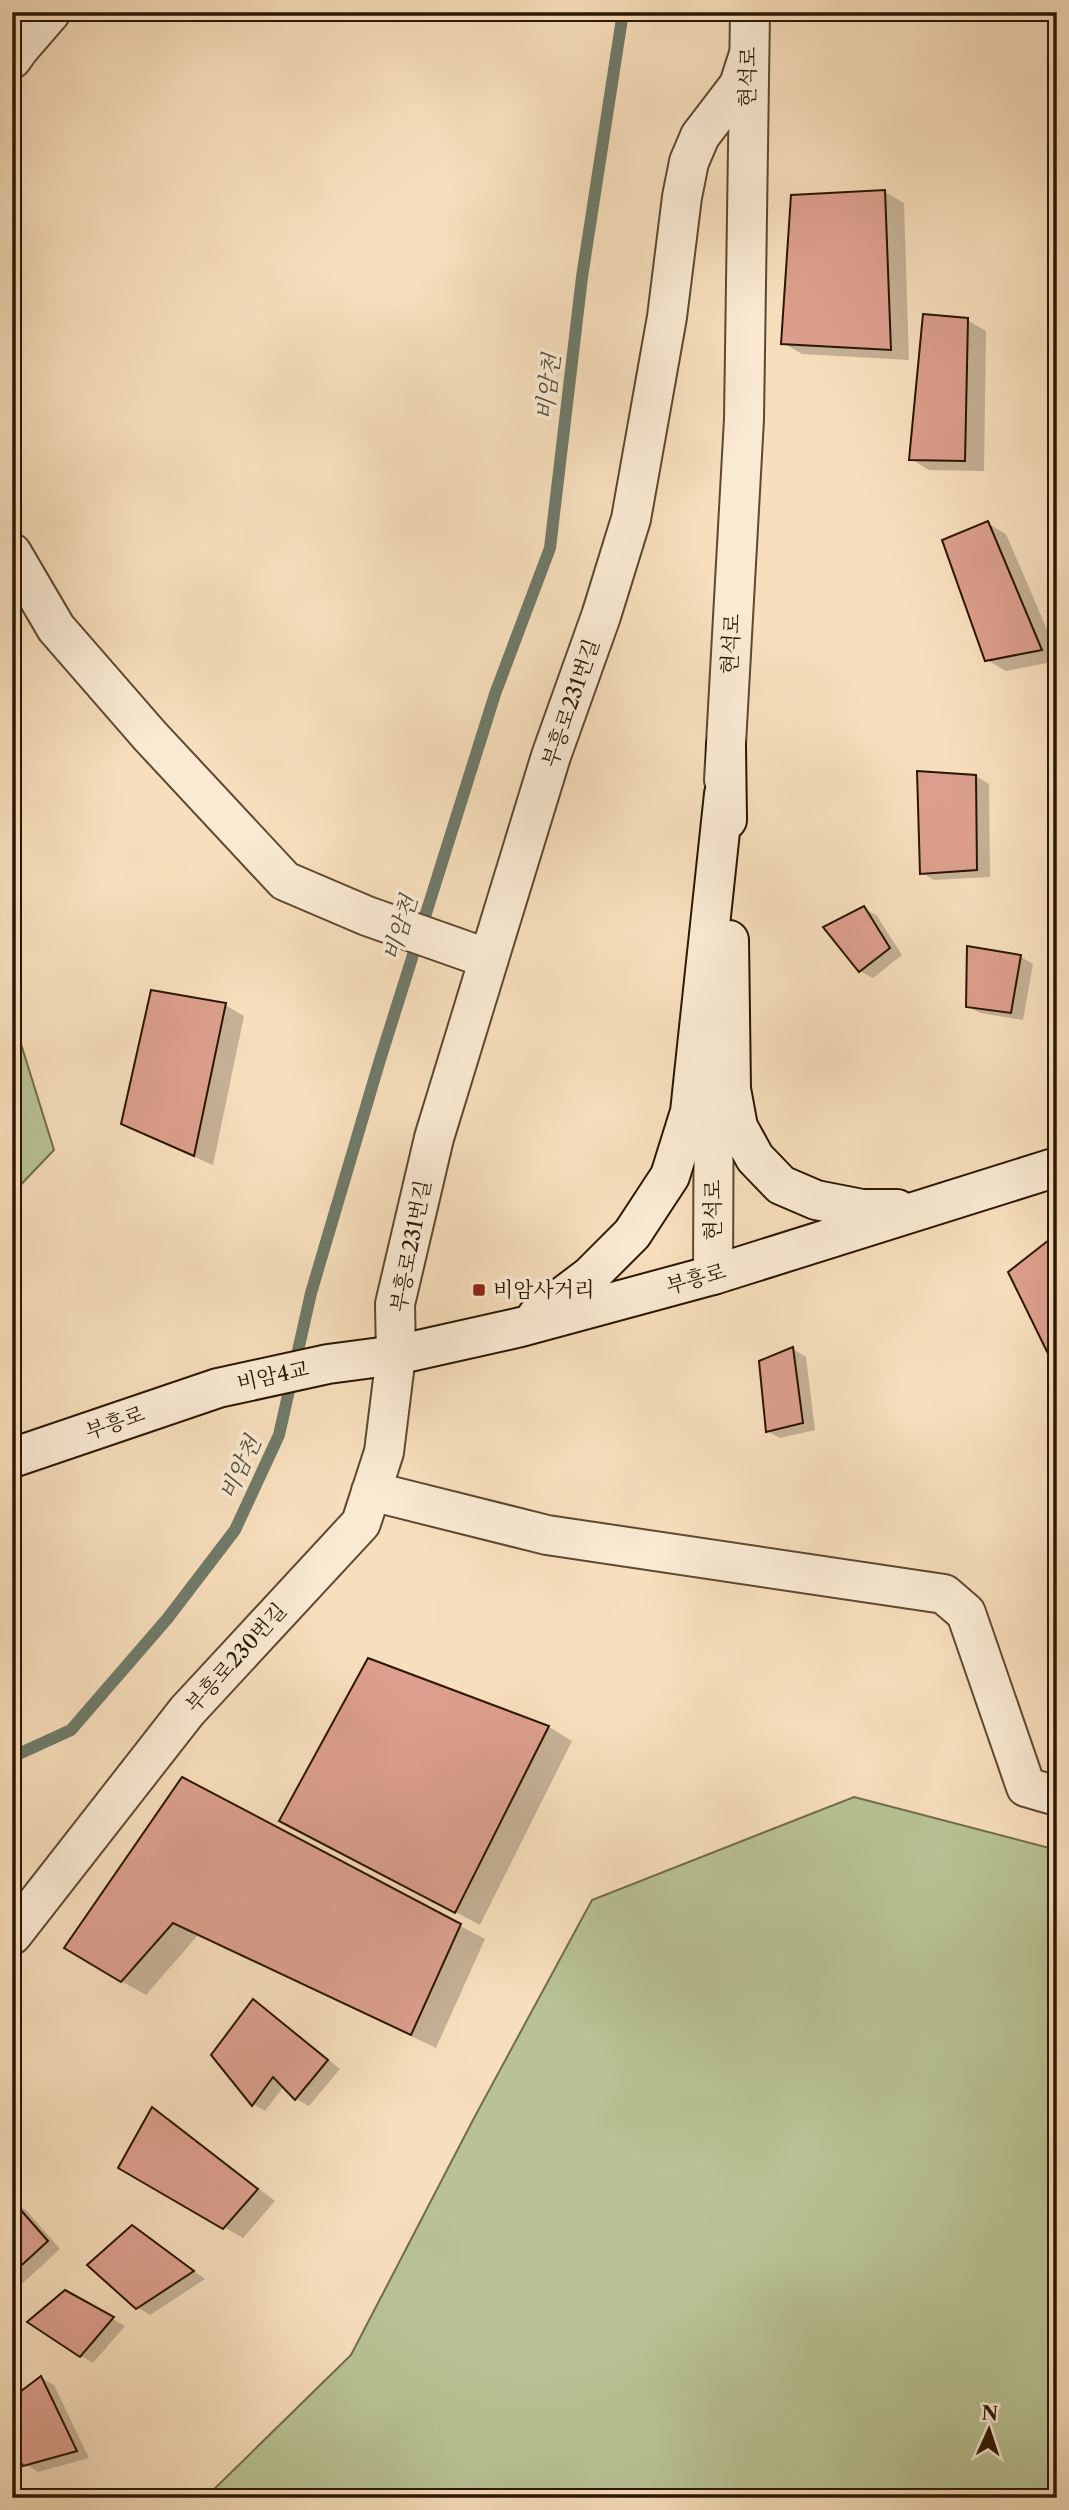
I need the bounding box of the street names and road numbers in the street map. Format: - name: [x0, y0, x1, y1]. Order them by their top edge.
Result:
- street label: 현석로: [734, 46, 761, 108]
- street label: 현석로: [716, 613, 745, 675]
- street label: 부흥로231번길: [537, 635, 604, 770]
- street label: 부흥로231번길: [385, 1178, 436, 1314]
- street label: 현석로: [700, 1180, 725, 1240]
- street label: 부흥로: [663, 1258, 729, 1299]
- street label: 비암4교: [235, 1356, 311, 1395]
- street label: 부흥로: [82, 1401, 148, 1444]
- street label: 부흥로230번길: [180, 1598, 291, 1717]

